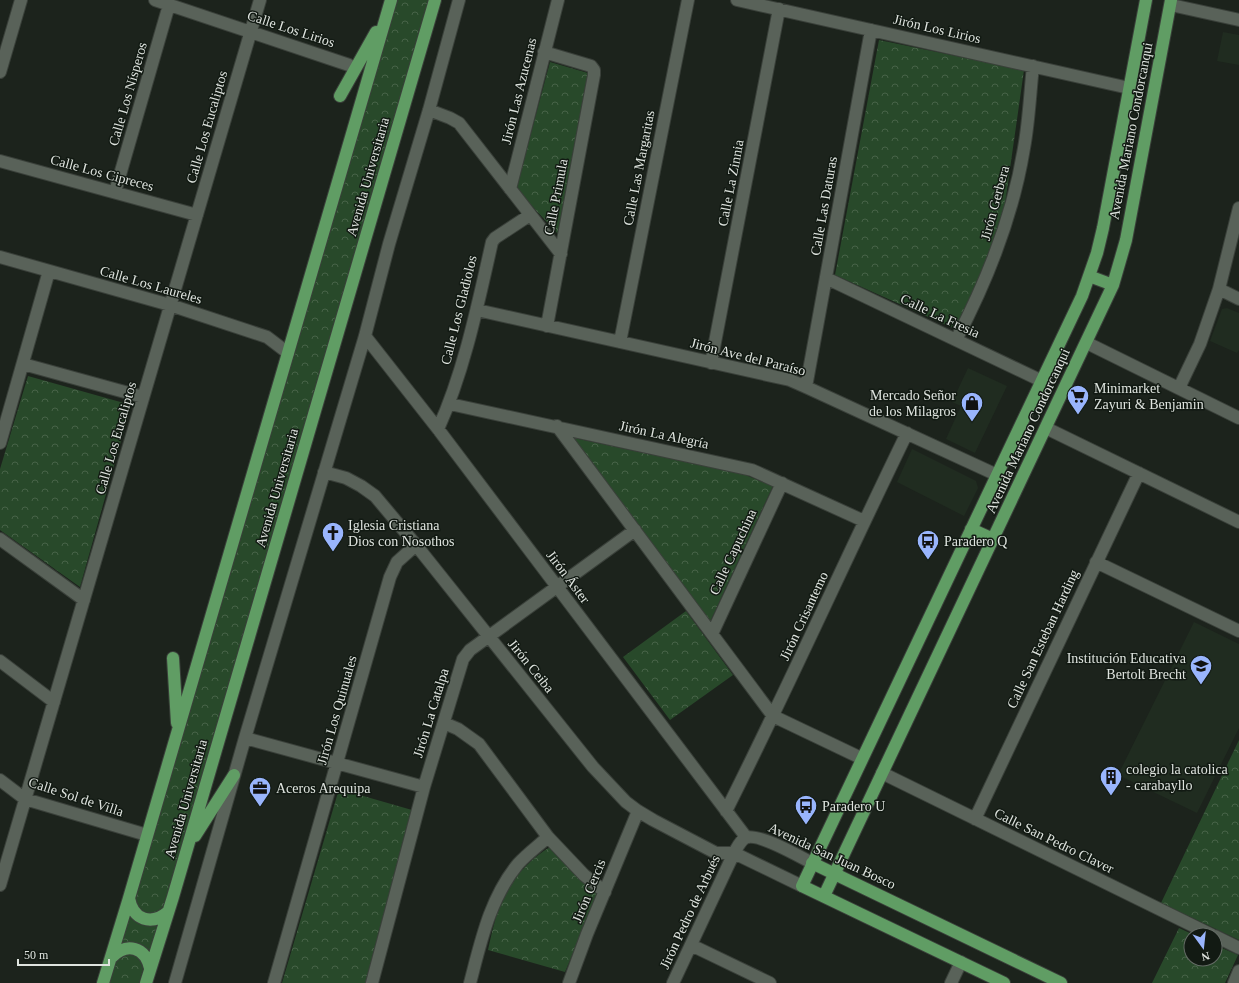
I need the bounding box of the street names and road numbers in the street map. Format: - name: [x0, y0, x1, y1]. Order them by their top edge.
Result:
- street label: Calle Los Lirios: [245, 8, 337, 50]
- street label: Jirón Los Lirios: [892, 12, 982, 46]
- street label: Jirón Las Azucenas: [499, 36, 539, 146]
- street label: Calle Los Nísperos: [106, 40, 150, 148]
- street label: Avenida Mariano Condorcanqui: [1106, 41, 1156, 221]
- street label: Calle Los Eucaliptos: [184, 69, 230, 185]
- street label: Calle Las Margaritas: [620, 109, 658, 227]
- street label: Avenida Universitaria: [344, 115, 392, 238]
- street label: Calle La Zinnia: [715, 138, 747, 228]
- street label: Calle Los Cipreces: [49, 152, 155, 194]
- street label: Calle Las Daturas: [808, 155, 840, 257]
- street label: Calle Primula: [541, 157, 571, 236]
- street label: Jirón Gerbera: [978, 163, 1012, 242]
- street label: Calle Los Gladiolos: [438, 254, 480, 366]
- street label: Calle Los Laureles: [98, 263, 204, 307]
- street label: Calle La Fresia: [898, 291, 983, 341]
- street label: Jirón Ave del Paraíso: [689, 335, 807, 379]
- street label: Avenida Mariano Condorcanqui: [983, 346, 1073, 516]
- street label: Calle Los Eucaliptos: [93, 380, 139, 496]
- street label: Jirón La Alegría: [618, 418, 711, 452]
- street label: Avenida Universitaria: [253, 426, 301, 549]
- street label: Calle Capuchina: [707, 506, 760, 597]
- street label: Jirón Áster: [543, 547, 594, 606]
- street label: Calle San Esteban Harding: [1004, 567, 1082, 711]
- street label: Jirón Crisantemo: [777, 569, 831, 663]
- street label: Jirón Ceiba: [505, 636, 558, 696]
- street label: Jirón Los Quinuales: [314, 654, 360, 766]
- street label: Jirón La Catalpa: [410, 666, 452, 759]
- street label: Avenida Universitaria: [162, 737, 210, 860]
- street label: Calle Sol de Villa: [27, 775, 126, 820]
- street label: Calle San Pedro Claver: [992, 806, 1116, 877]
- street label: Avenida San Juan Bosco: [766, 820, 898, 892]
- street label: Jirón Pedro de Arbués: [657, 853, 723, 971]
- street label: Jirón Cercis: [569, 857, 609, 925]

